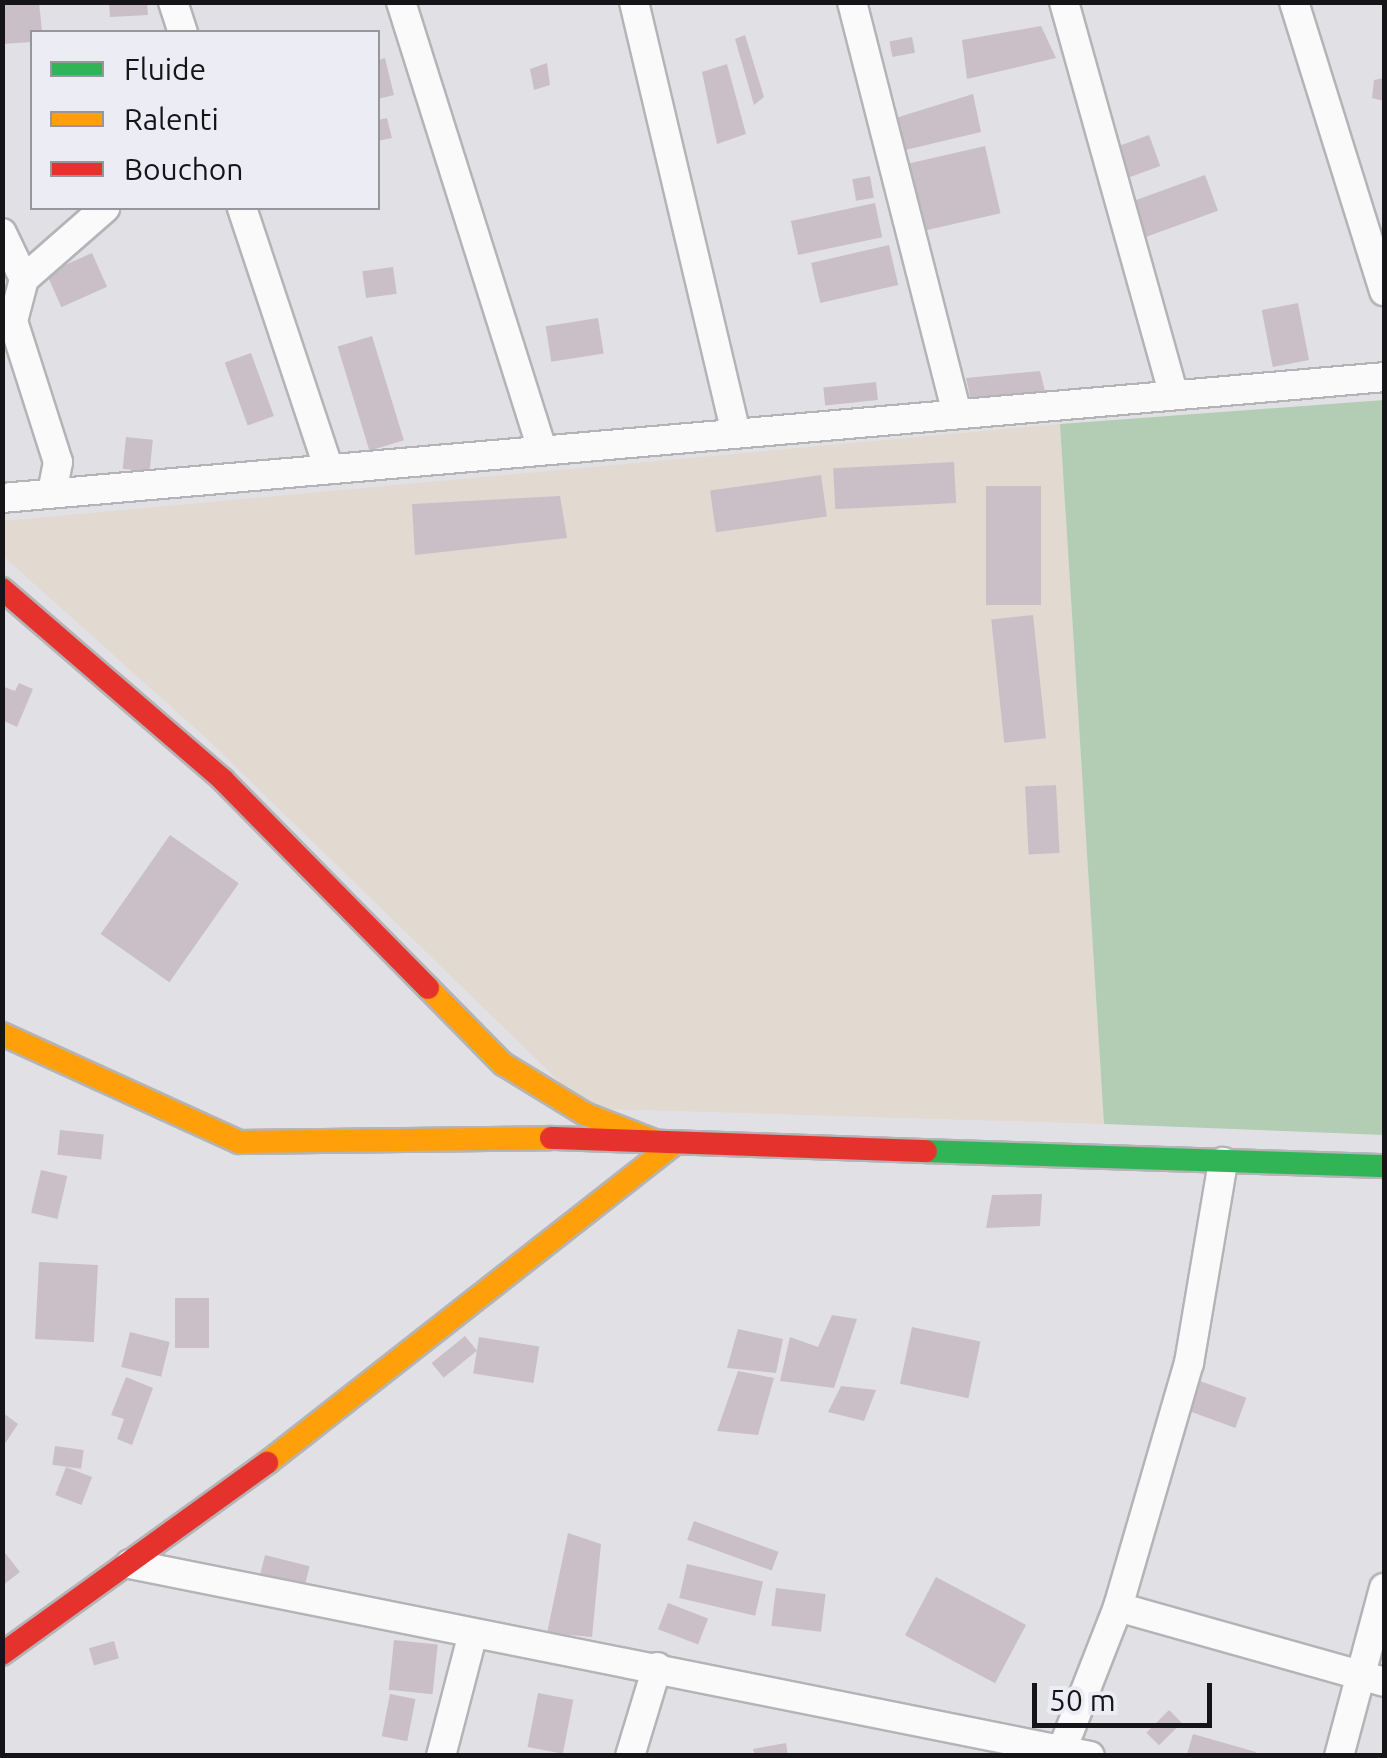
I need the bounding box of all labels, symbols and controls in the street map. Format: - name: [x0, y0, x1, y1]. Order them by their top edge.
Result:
- legend: [30, 30, 380, 210]
- text: Fluide: [124, 52, 206, 86]
- text: Ralenti: [124, 102, 219, 136]
- text: Bouchon: [124, 152, 244, 186]
- scale bar: [1037, 1663, 1217, 1725]
- text: 50 m: [1049, 1683, 1116, 1717]

